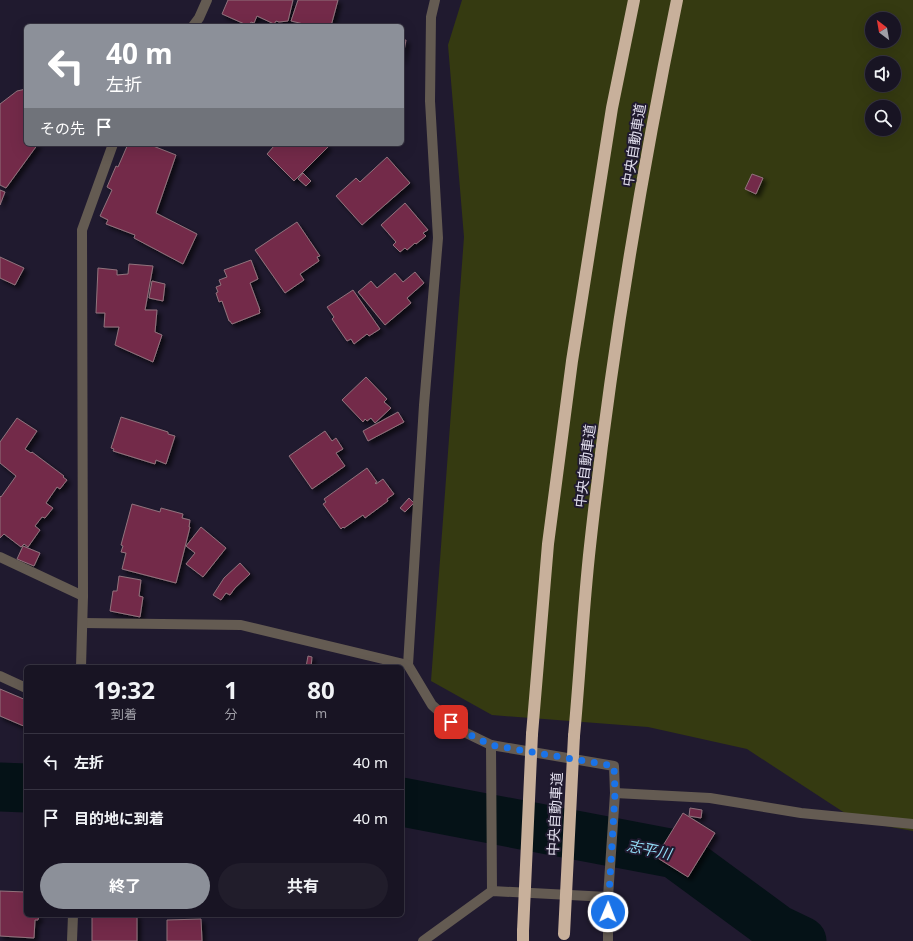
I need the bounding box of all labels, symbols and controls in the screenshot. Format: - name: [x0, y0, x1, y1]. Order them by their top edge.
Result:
- north arrow: [865, 12, 901, 48]
- map controls: [865, 12, 901, 136]
- text: 40 m: [106, 34, 173, 72]
- icon: left: [40, 40, 92, 92]
- button: sound: [865, 56, 901, 92]
- text: 左折: [106, 72, 142, 96]
- button: search: [865, 100, 901, 136]
- street label: 中央自動車道: [618, 102, 649, 188]
- icon: arrive: [93, 116, 115, 138]
- text: その先: [40, 118, 85, 138]
- street label: 中央自動車道: [570, 423, 599, 509]
- text: 19:32: [93, 673, 155, 706]
- text: 1: [224, 673, 238, 706]
- text: 80: [307, 673, 335, 706]
- text: m: [315, 704, 327, 722]
- text: 到着: [111, 705, 137, 723]
- text: 分: [225, 705, 238, 723]
- pin: [434, 705, 468, 739]
- icon: arrive: [440, 711, 462, 733]
- icon: left: [40, 751, 62, 773]
- text: 左折: [74, 752, 104, 772]
- text: 40 m: [353, 752, 388, 772]
- street label: 中央自動車道: [543, 772, 566, 856]
- icon: arrive: [40, 807, 62, 829]
- text: 目的地に到着: [74, 808, 164, 828]
- text: 40 m: [353, 808, 388, 828]
- water label: 志平川: [625, 835, 675, 864]
- button: 終了: [40, 863, 210, 909]
- button: 共有: [218, 863, 388, 909]
- position arrow: [587, 891, 629, 933]

